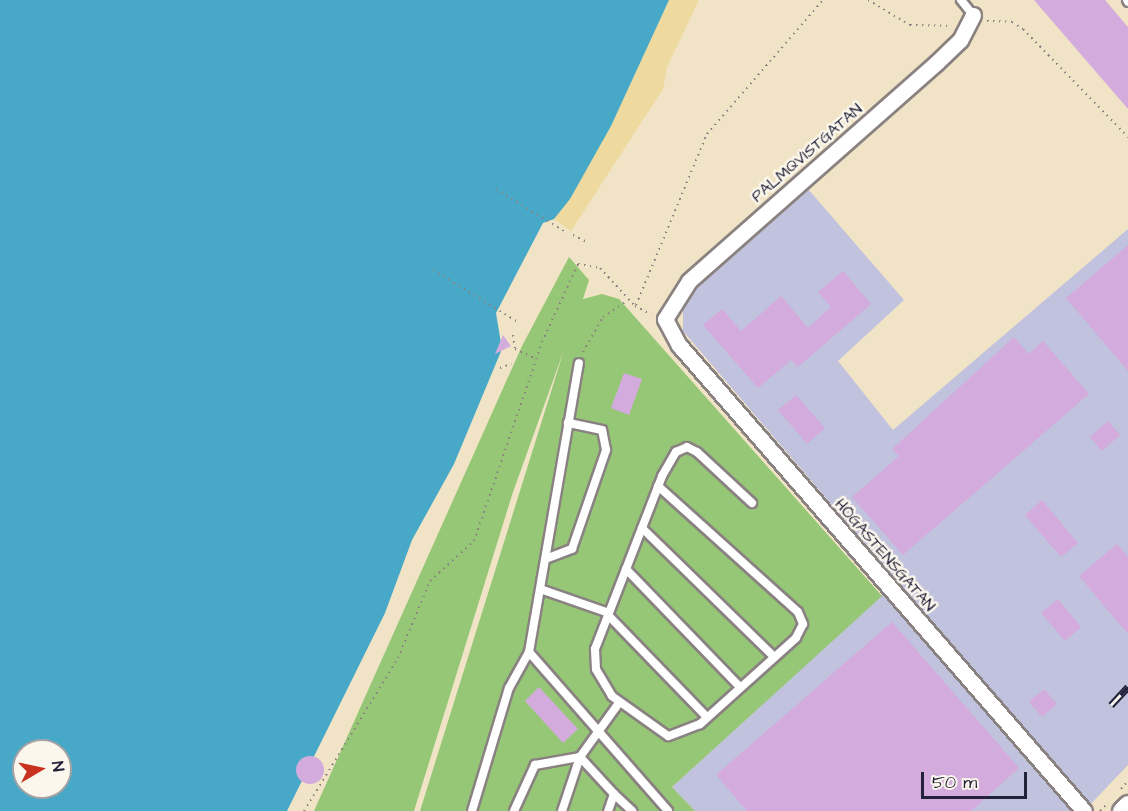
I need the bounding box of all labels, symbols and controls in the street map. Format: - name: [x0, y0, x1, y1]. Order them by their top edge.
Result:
- street label: PALMQVISTGATAN: [748, 100, 866, 206]
- street label: HÖGASTENSGATAN: [831, 495, 939, 615]
- north arrow: [12, 739, 72, 799]
- text: N: [46, 760, 69, 773]
- scale bar: [924, 760, 1030, 798]
- text: 50 m: [932, 770, 977, 795]

